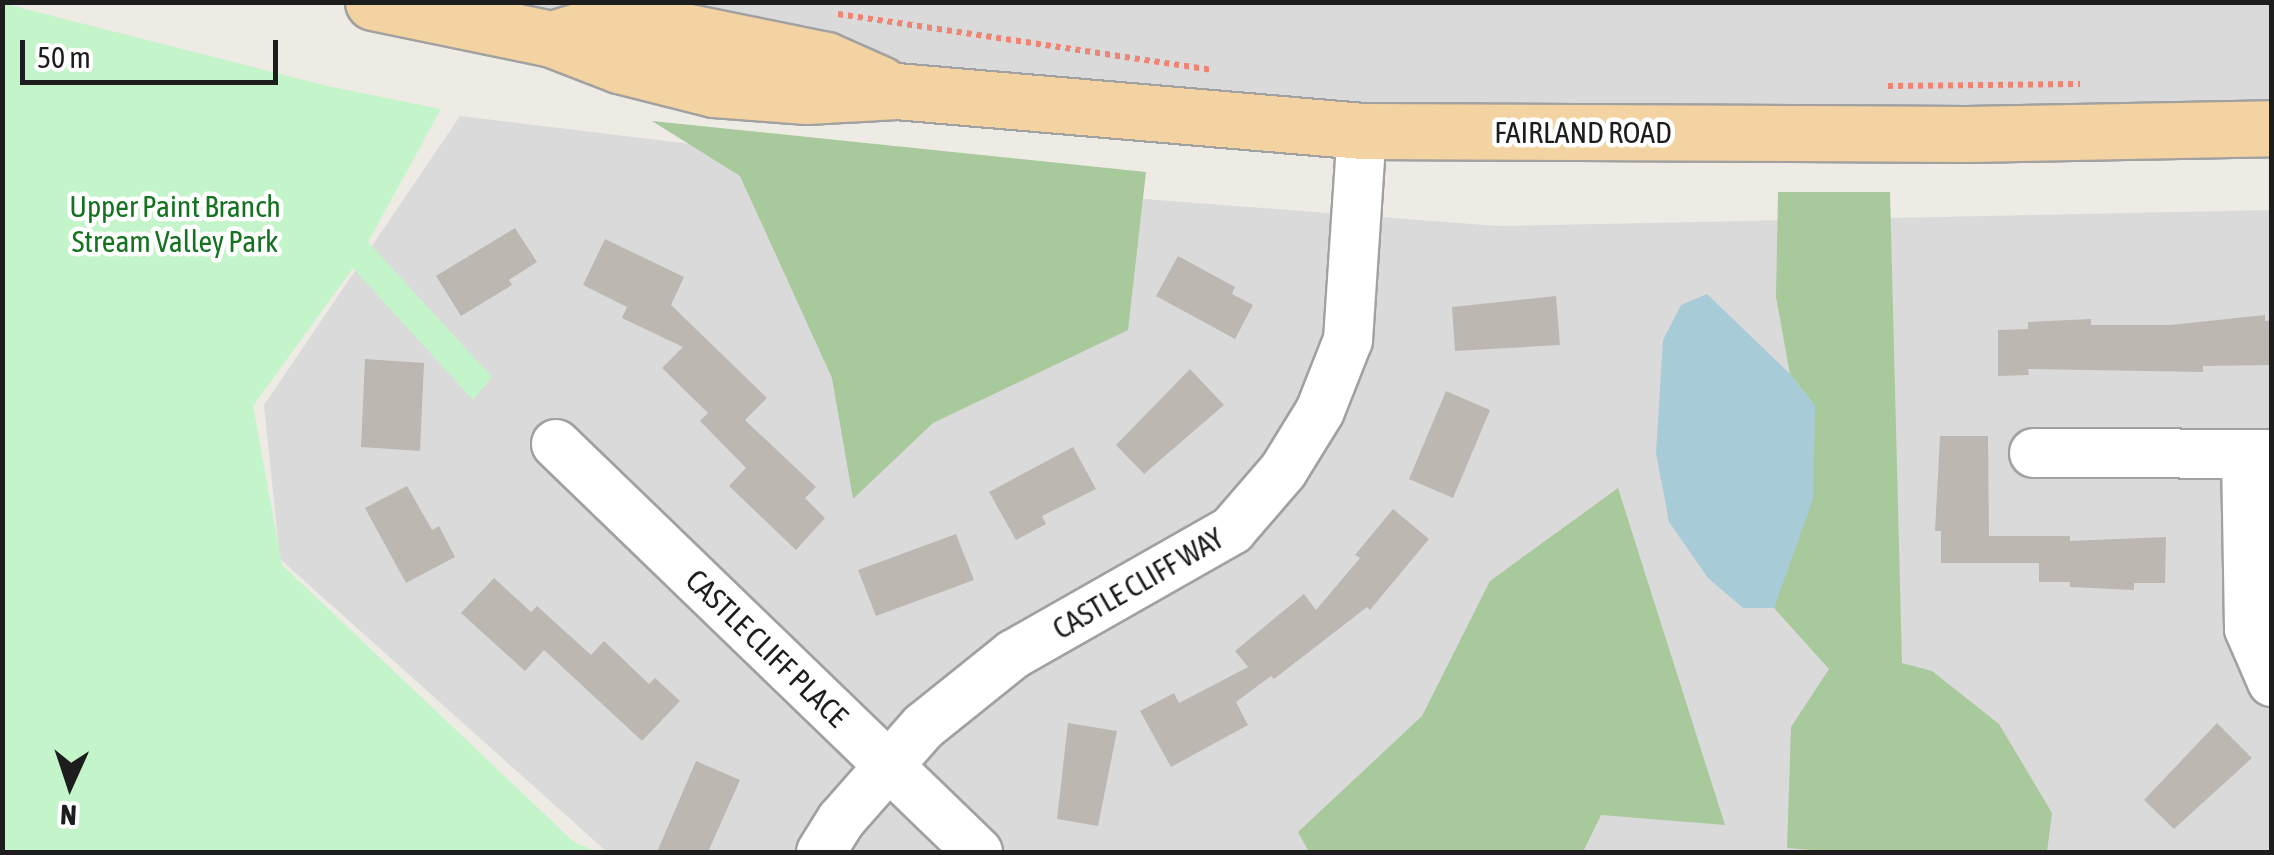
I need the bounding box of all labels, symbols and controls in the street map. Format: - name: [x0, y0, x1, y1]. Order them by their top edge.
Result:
- scale bar: [25, 20, 282, 82]
- text: 50 m: [37, 40, 91, 74]
- street label: FAIRLAND ROAD: [1494, 114, 1672, 150]
- park label: Upper Paint Branch Stream Valley Park: [69, 188, 281, 258]
- street label: CASTLE CLIFF WAY: [1046, 520, 1230, 646]
- street label: CASTLE CLIFF PLACE: [679, 562, 855, 734]
- north arrow: [20, 735, 120, 835]
- text: N: [59, 799, 78, 831]

